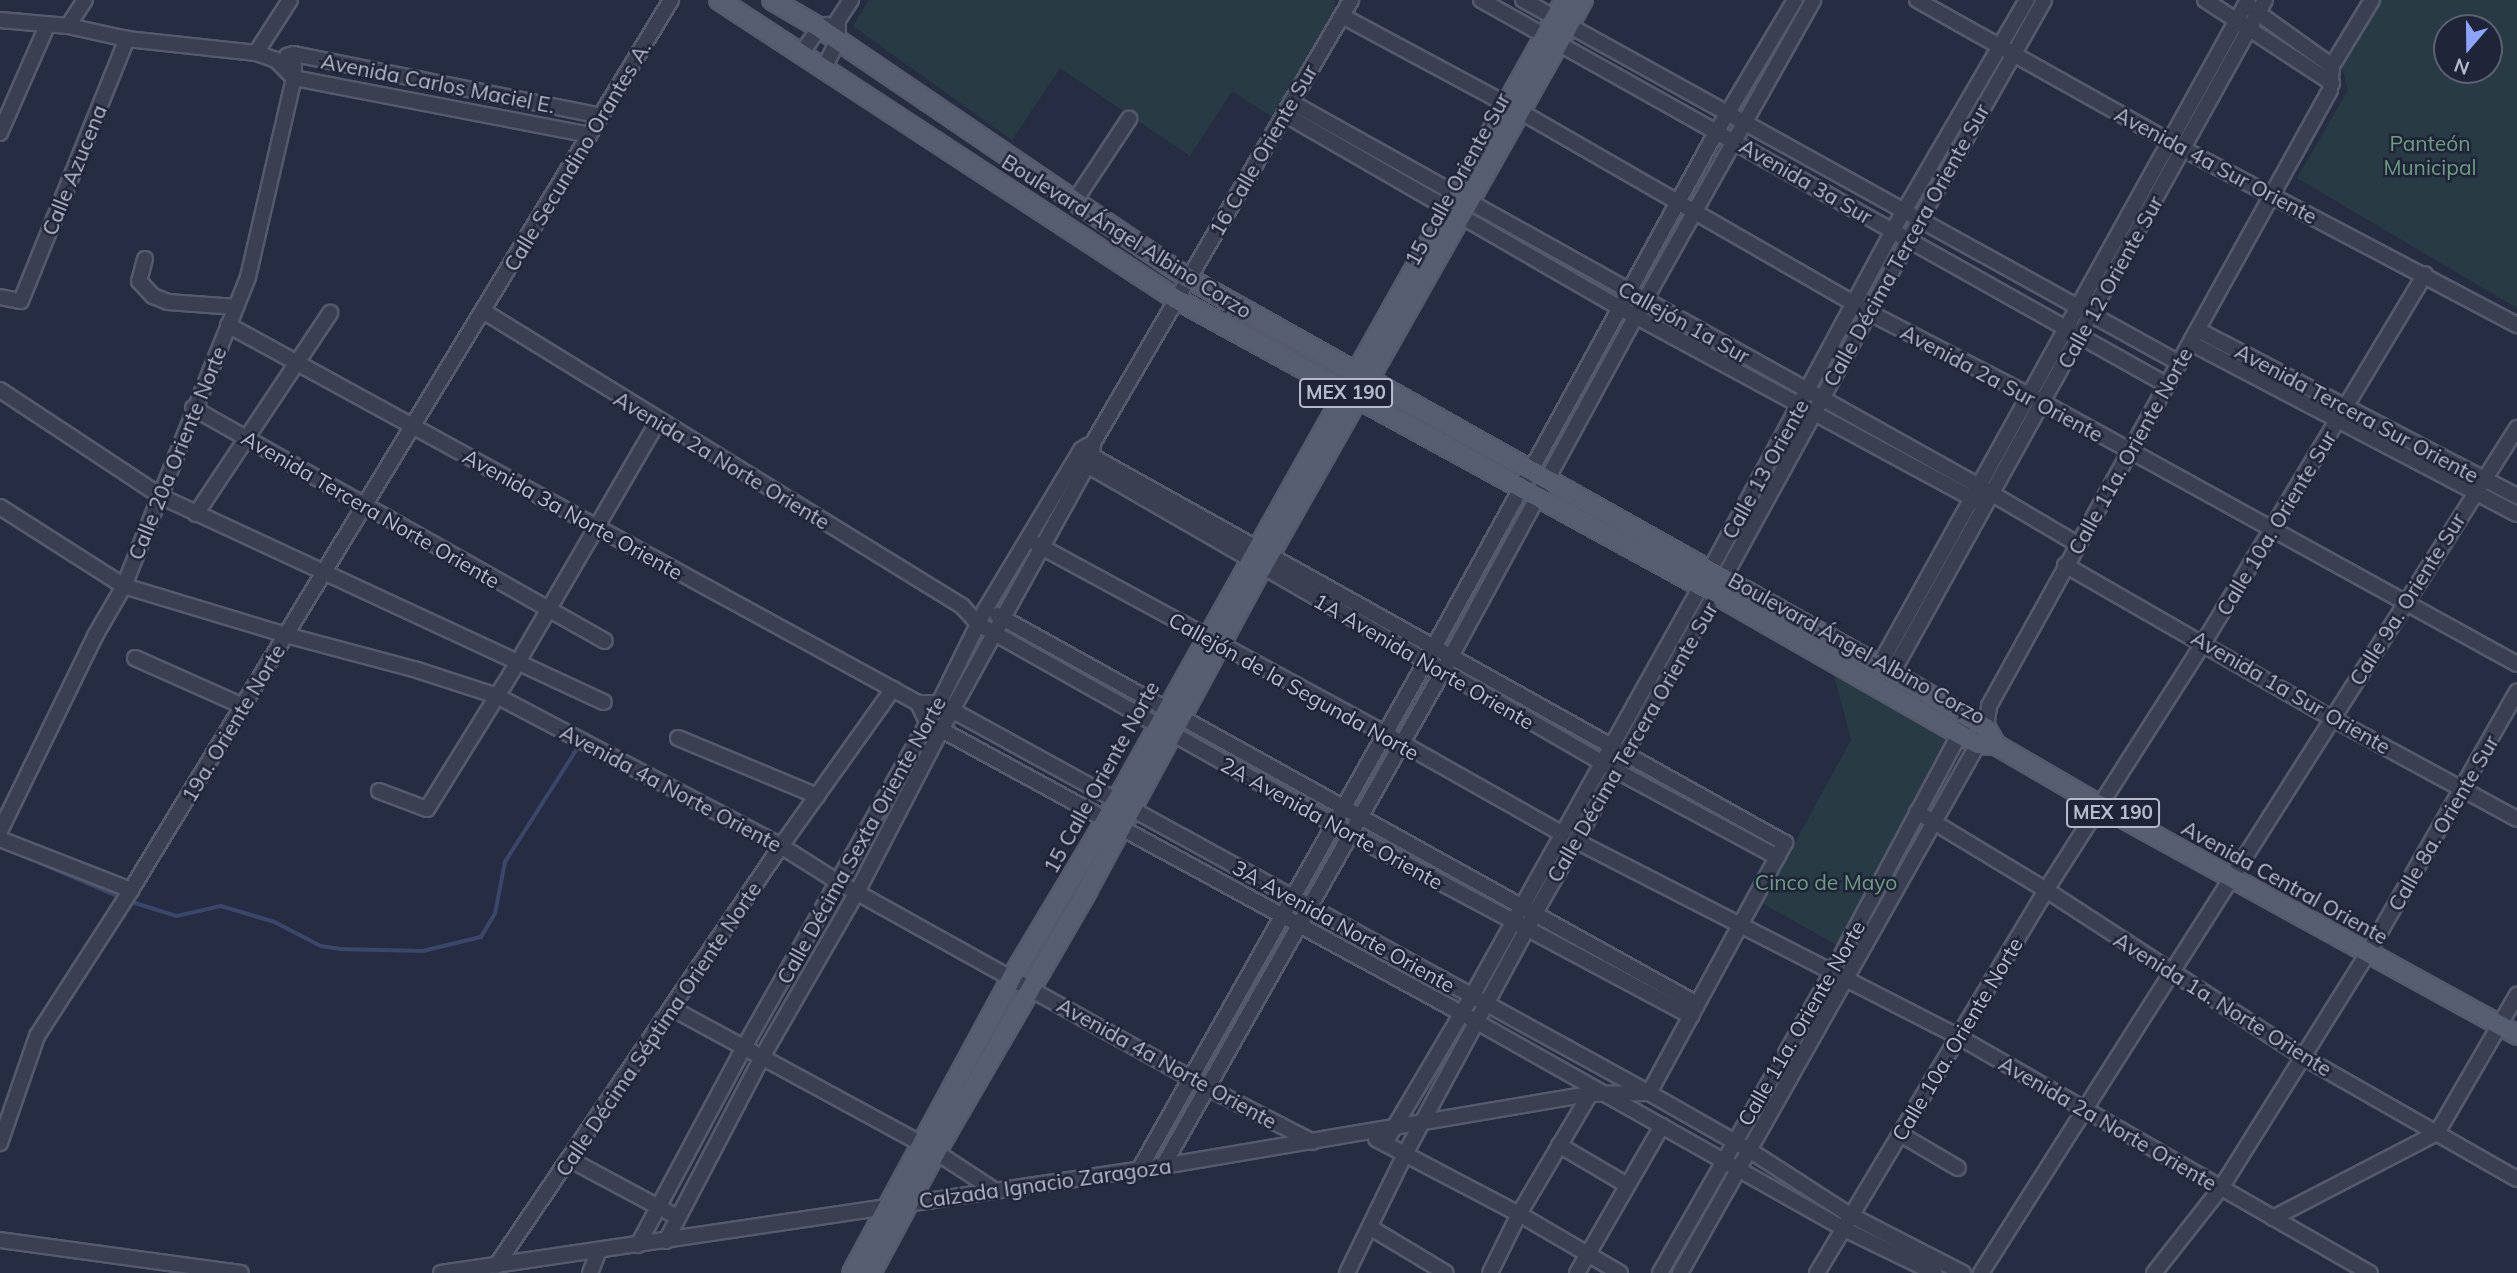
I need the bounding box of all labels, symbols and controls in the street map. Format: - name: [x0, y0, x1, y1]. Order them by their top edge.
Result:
- north arrow: [2433, 14, 2503, 84]
- street label: Calle Secundino Orantes A.: [498, 36, 656, 276]
- street label: Avenida Carlos Maciel E.: [319, 48, 557, 118]
- text: N: [2451, 53, 2472, 81]
- street label: 16 Calle Oriente Sur: [1204, 60, 1322, 240]
- street label: 15 Calle Oriente Sur: [1399, 88, 1515, 270]
- street label: Calle Décima Tercera Oriente Sur: [1818, 99, 1994, 391]
- street label: Calle Azucena: [36, 101, 112, 239]
- street label: Avenida 4a Sur Oriente: [2111, 101, 2321, 229]
- park label: Panteón Municipal: [2383, 130, 2477, 180]
- street label: Avenida 3a Sur: [1735, 133, 1877, 229]
- street label: Boulevard Ángel Albino Corzo: [997, 149, 1257, 323]
- street label: Calle 12 Oriente Sur: [2052, 191, 2168, 373]
- street label: Callejón 1a Sur: [1614, 276, 1754, 368]
- street label: Avenida 2a Sur Oriente: [1897, 319, 2107, 447]
- street label: Avenida Tercera Sur Oriente: [2231, 338, 2483, 488]
- street label: Calle 20a Oriente Norte: [123, 343, 231, 563]
- street label: Calle 11a. Oriente Norte: [2063, 343, 2197, 559]
- road number: MEX 190: [1299, 378, 1393, 408]
- street label: Avenida 2a Norte Oriente: [610, 386, 834, 534]
- street label: Calle 13 Oriente: [1716, 395, 1814, 543]
- street label: Avenida Tercera Norte Oriente: [238, 425, 504, 593]
- street label: Calle 10a. Oriente Sur: [2211, 426, 2341, 620]
- street label: Avenida 3a Norte Oriente: [459, 443, 687, 585]
- street label: Calle 9a. Oriente Sur: [2344, 508, 2470, 690]
- street label: Boulevard Ángel Albino Corzo: [1724, 567, 1990, 729]
- street label: 1A Avenida Norte Oriente: [1309, 588, 1539, 734]
- street label: Calle Décima Tercera Oriente Sur: [1541, 597, 1723, 887]
- street label: Callejón de la Segunda Norte: [1164, 607, 1424, 765]
- street label: Avenida 1a Sur Oriente: [2187, 625, 2395, 759]
- street label: 19a. Oriente Norte: [176, 640, 290, 806]
- street label: 15 Calle Oriente Norte: [1038, 677, 1164, 877]
- street label: Calle Décima Sexta Oriente Norte: [771, 692, 951, 988]
- street label: Avenida 4a Norte Oriente: [556, 719, 786, 857]
- street label: Calle 8a. Oriente Sur: [2382, 731, 2504, 915]
- street label: 2A Avenida Norte Oriente: [1217, 751, 1447, 895]
- road number: MEX 190: [2066, 798, 2160, 828]
- street label: Avenida Central Oriente: [2178, 815, 2392, 949]
- street label: 3A Avenida Norte Oriente: [1229, 854, 1459, 998]
- park label: Cinco de Mayo: [1755, 869, 1897, 895]
- street label: Calle Décima Séptima Oriente Norte: [550, 877, 766, 1181]
- street label: Calle 11a. Oriente Norte: [1732, 916, 1870, 1130]
- street label: Avenida 1a. Norte Oriente: [2109, 927, 2337, 1081]
- street label: Calle 10a. Oriente Norte: [1886, 933, 2028, 1145]
- street label: Avenida 4a Norte Oriente: [1053, 992, 1281, 1134]
- street label: Avenida 2a Norte Oriente: [1995, 1050, 2221, 1196]
- street label: Calzada Ignacio Zaragoza: [917, 1153, 1173, 1213]

